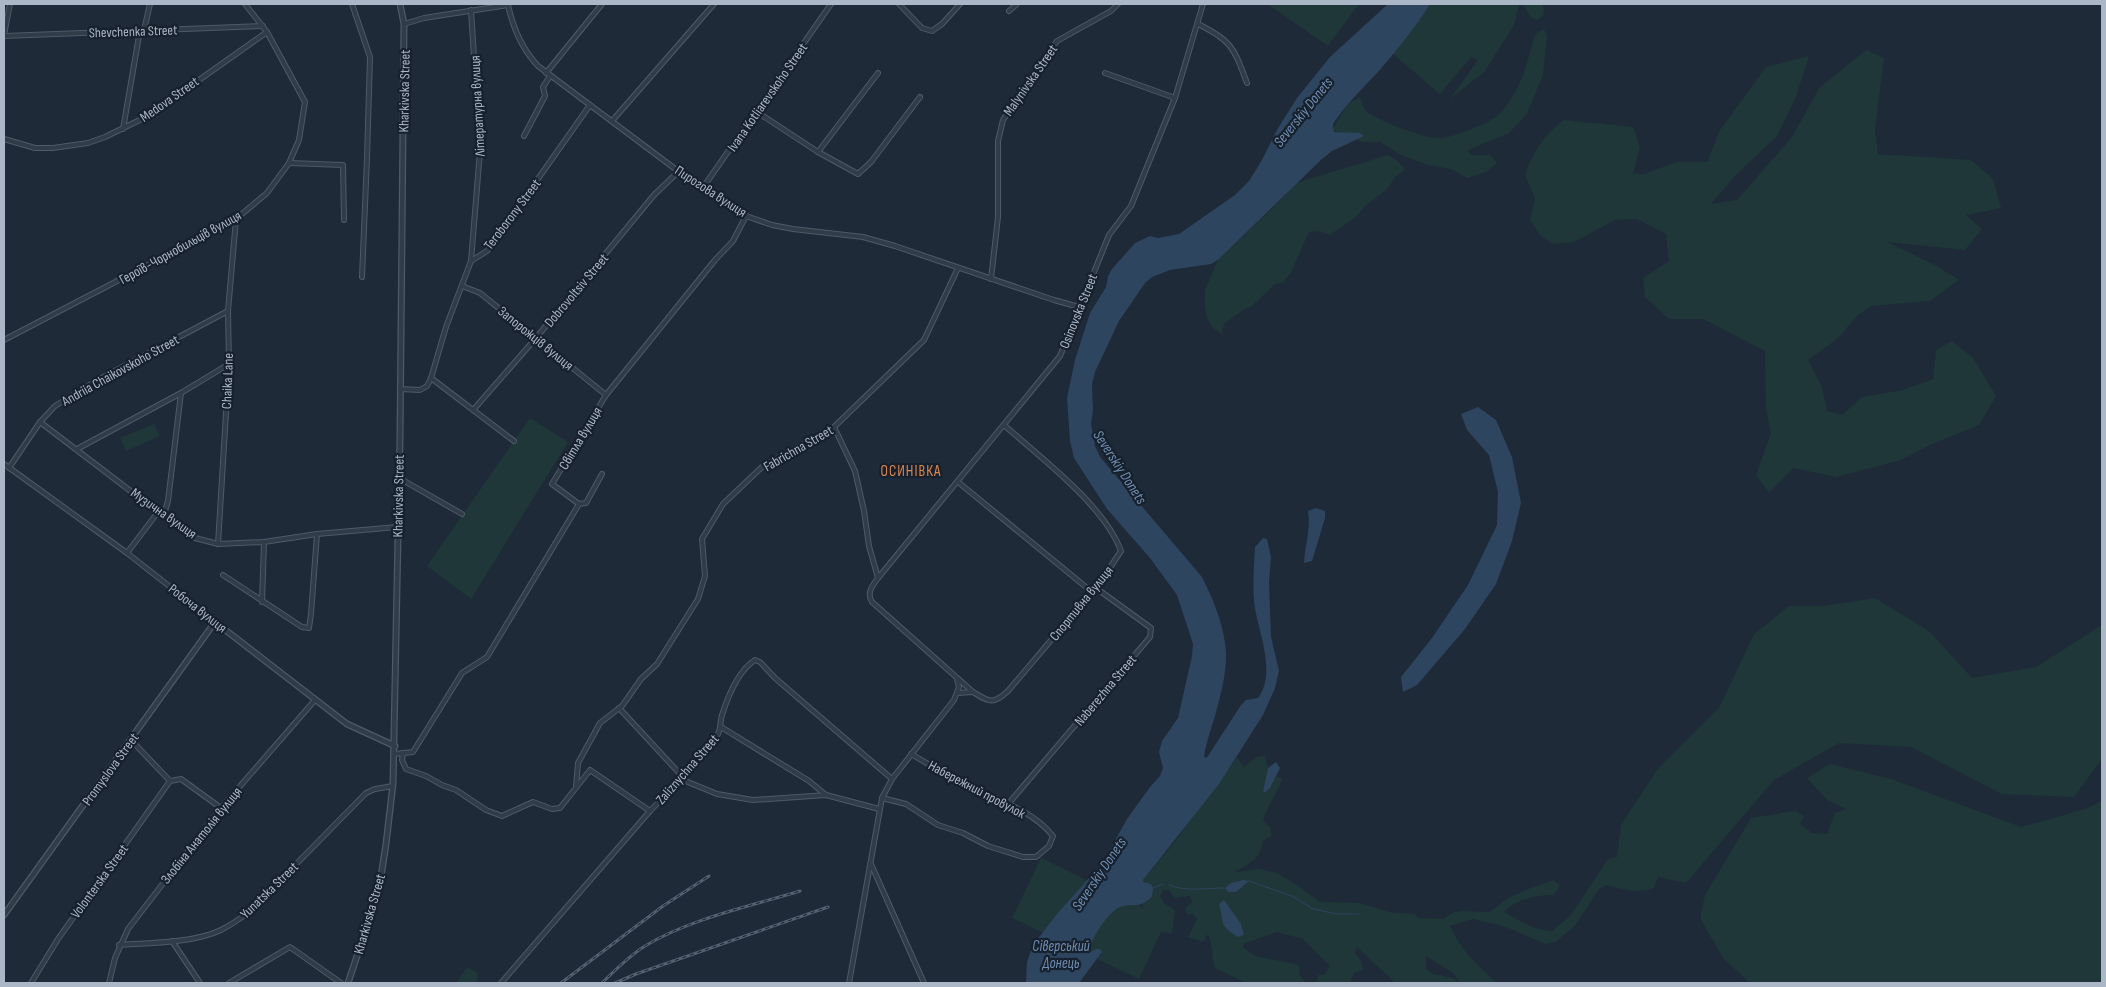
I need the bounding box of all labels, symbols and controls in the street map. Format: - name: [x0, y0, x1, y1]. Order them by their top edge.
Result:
- street label: Shevchenka Street: [88, 21, 178, 42]
- street label: Ivana Kotliarevskoho Street: [724, 40, 811, 155]
- street label: Malynivska Street: [1000, 41, 1061, 119]
- street label: Kharkivska Street: [395, 50, 414, 132]
- street label: Літературна вулиця: [466, 55, 489, 158]
- street label: Medova Street: [137, 73, 202, 126]
- water label: Severskiy Donets: [1269, 73, 1338, 151]
- street label: Пирогова вулиця: [672, 162, 750, 221]
- street label: Teroborony Street: [480, 176, 545, 253]
- street label: Героїв-Чорнобильців вулиця: [116, 207, 244, 288]
- street label: Dobrovoltsiv Street: [541, 250, 612, 331]
- street label: Osinovska Street: [1056, 271, 1101, 351]
- street label: Запорожців вулиця: [494, 303, 577, 374]
- street label: Andriia Chaikovskoho Street: [58, 331, 182, 410]
- street label: Chaika Lane: [218, 353, 237, 409]
- street label: Світла вулиця: [555, 404, 606, 473]
- street label: Fabrichna Street: [760, 422, 836, 475]
- water label: Severskiy Donets: [1089, 427, 1151, 508]
- street label: Kharkivska Street: [389, 455, 408, 537]
- district label: ОСИНІВКА: [881, 462, 941, 481]
- street label: Музична вулиця: [127, 484, 200, 542]
- street label: Спортивна вулиця: [1046, 562, 1117, 644]
- street label: Робоча вулиця: [165, 580, 230, 637]
- street label: Naberezhna Street: [1071, 651, 1140, 729]
- street label: Promyslova Street: [78, 730, 142, 809]
- street label: Zaliznychna Street: [652, 731, 723, 808]
- street label: Набережний провулок: [925, 757, 1029, 823]
- street label: Злобіна Анатолія вулиця: [157, 783, 246, 887]
- water label: Severskiy Donets: [1068, 833, 1131, 915]
- street label: Volonterska Street: [67, 841, 132, 922]
- street label: Yunatska Street: [237, 858, 302, 922]
- street label: Kharkivska Street: [350, 872, 389, 956]
- water label: Сіверський Донець: [1032, 937, 1091, 973]

